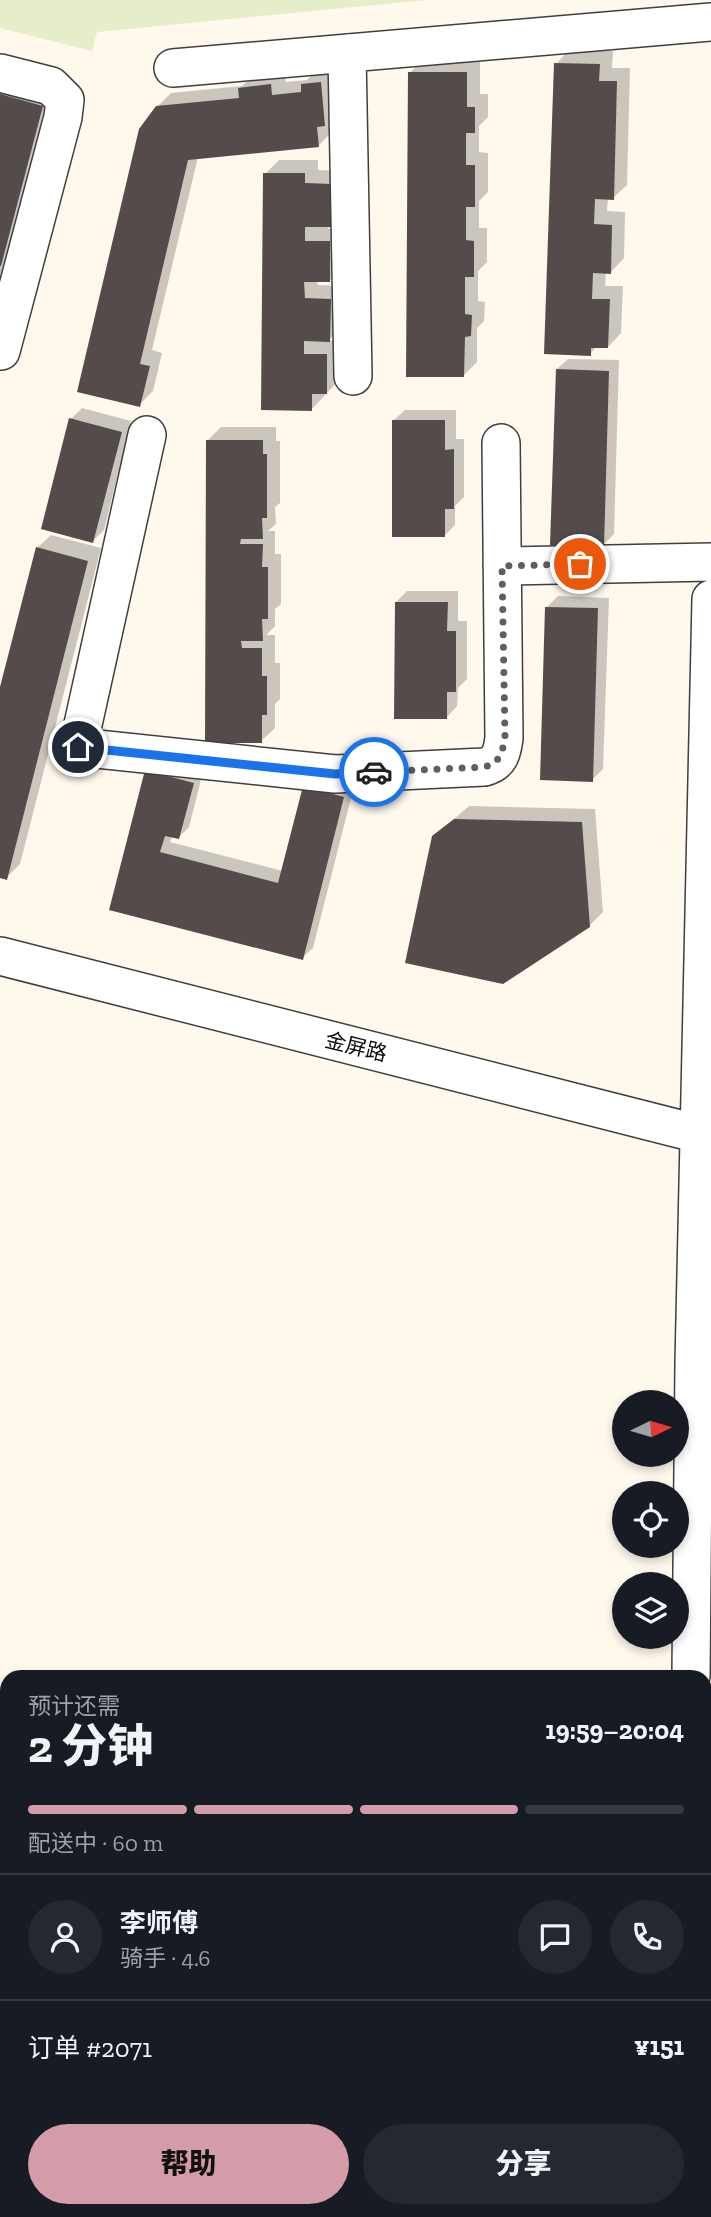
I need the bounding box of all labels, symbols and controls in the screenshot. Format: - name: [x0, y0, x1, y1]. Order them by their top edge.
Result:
- pin: [550, 534, 610, 594]
- icon: bag: [561, 545, 599, 583]
- pin: [48, 717, 108, 777]
- icon: home: [59, 728, 97, 766]
- courier: [339, 737, 409, 807]
- icon: car: [355, 753, 393, 791]
- street label: 金屏路: [323, 1027, 390, 1066]
- north arrow: [612, 1390, 690, 1466]
- map controls: [612, 1390, 689, 1649]
- button: locate: [612, 1481, 689, 1558]
- button: layers: [612, 1572, 689, 1649]
- text: 预计还需: [28, 1692, 120, 1720]
- text: 19:59–20:04: [545, 1714, 684, 1746]
- text: 2 分钟: [28, 1719, 153, 1774]
- text: 配送中 · 60 m: [28, 1829, 163, 1857]
- button: person: [28, 1900, 102, 1974]
- button: chat: [518, 1900, 592, 1974]
- button: phone: [610, 1900, 684, 1974]
- text: 李师傅: [120, 1907, 198, 1939]
- text: 骑手 · 4.6: [120, 1944, 211, 1972]
- text: ¥151: [634, 2030, 684, 2062]
- text: 订单 #2071: [28, 2032, 152, 2064]
- button: 帮助: [28, 2124, 349, 2204]
- button: 分享: [363, 2124, 684, 2204]

